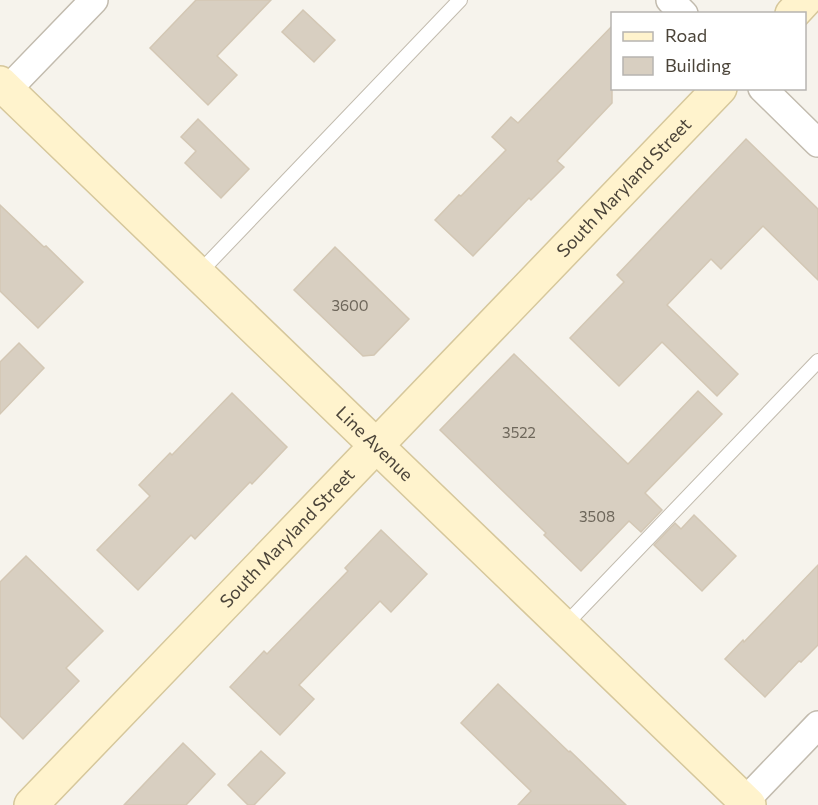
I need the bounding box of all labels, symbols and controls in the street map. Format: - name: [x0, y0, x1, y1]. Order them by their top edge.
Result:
- legend: [611, 12, 806, 90]
- text: Road: [665, 24, 707, 46]
- text: Building: [665, 54, 731, 76]
- street label: South Maryland Street: [551, 113, 695, 261]
- house number: 3600: [331, 296, 369, 314]
- street label: Line Avenue: [332, 401, 418, 485]
- house number: 3522: [502, 423, 536, 441]
- street label: South Maryland Street: [215, 463, 359, 612]
- house number: 3508: [579, 507, 615, 525]

